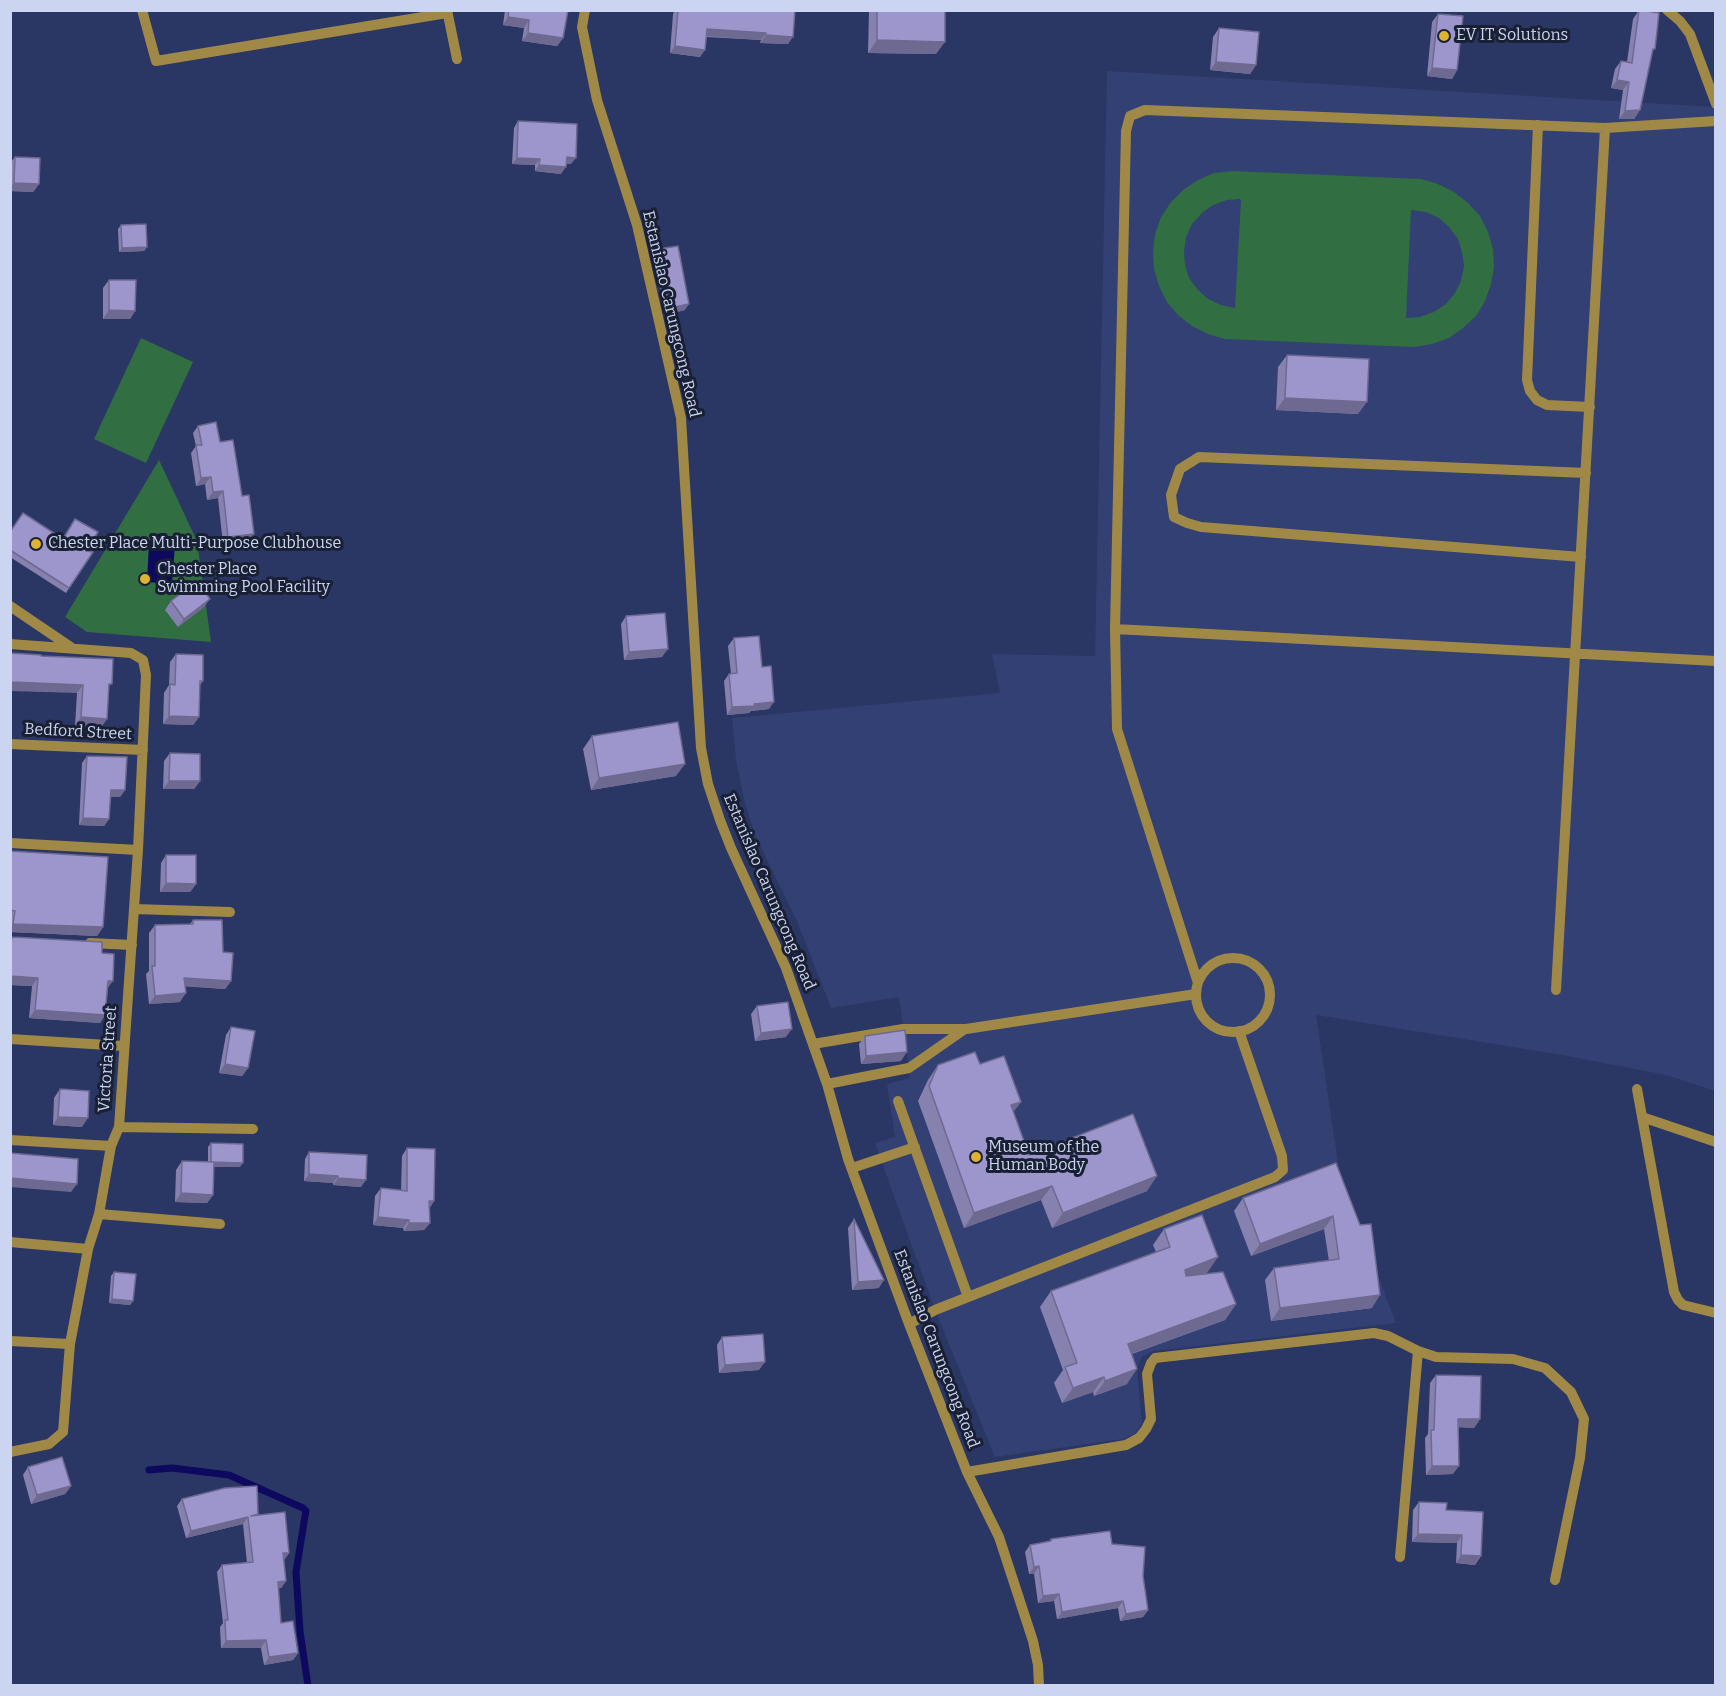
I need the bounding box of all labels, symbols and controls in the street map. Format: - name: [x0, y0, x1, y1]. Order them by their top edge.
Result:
- place label: EV IT Solutions: [1456, 26, 1568, 46]
- marker: EV IT Solutions: [1437, 29, 1451, 43]
- street label: Estanislao Carungcong Road: [638, 209, 704, 419]
- place label: Chester Place Multi-Purpose Clubhouse: [48, 534, 341, 554]
- marker: Chester Place Multi-Purpose Clubhouse: [29, 537, 43, 551]
- place label: Chester Place Swimming Pool Facility: [157, 560, 330, 598]
- marker: Chester Place Swimming Pool Facility: [138, 572, 152, 586]
- street label: Bedford Street: [24, 720, 132, 744]
- street label: Estanislao Carungcong Road: [719, 791, 819, 993]
- street label: Victoria Street: [95, 1005, 121, 1113]
- place label: Museum of the Human Body: [988, 1138, 1099, 1176]
- marker: Museum of the Human Body: [969, 1150, 983, 1164]
- street label: Estanislao Carungcong Road: [889, 1247, 983, 1451]

